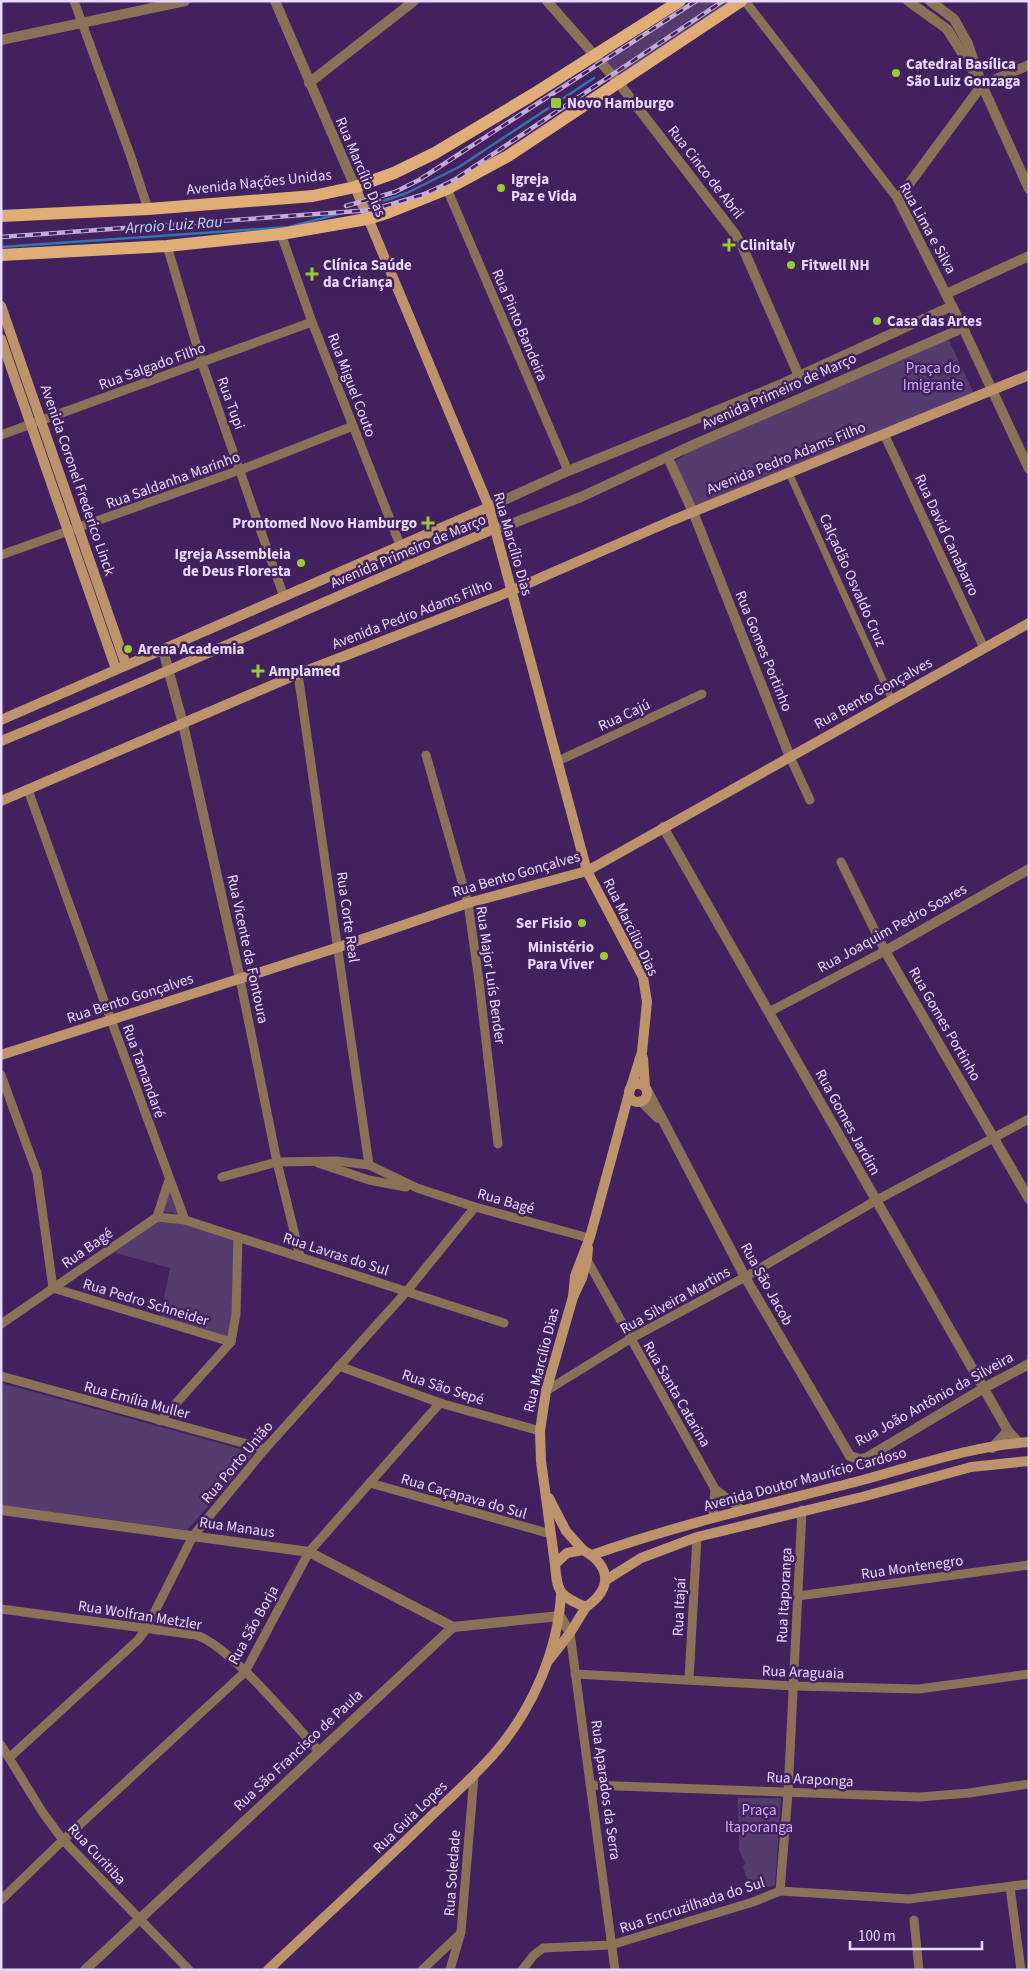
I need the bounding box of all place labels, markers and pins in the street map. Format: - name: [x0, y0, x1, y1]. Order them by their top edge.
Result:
- place label: Catedral Basílica São Luiz Gonzaga: [906, 54, 1021, 92]
- marker: Catedral Basílica São Luiz Gonzaga: [890, 67, 902, 79]
- place label: Novo Hamburgo: [567, 93, 674, 114]
- marker: Novo Hamburgo: [549, 96, 563, 110]
- place label: Igreja Paz e Vida: [511, 169, 577, 207]
- marker: Igreja Paz e Vida: [495, 182, 507, 194]
- place label: Clinitaly: [740, 235, 796, 256]
- marker: Clinitaly: [722, 238, 736, 252]
- place label: Clínica Saúde da Criança: [323, 255, 412, 293]
- place label: Fitwell NH: [801, 255, 870, 276]
- marker: Fitwell NH: [785, 259, 797, 271]
- marker: Clínica Saúde da Criança: [305, 267, 319, 281]
- place label: Casa das Artes: [887, 311, 982, 332]
- marker: Casa das Artes: [871, 315, 883, 327]
- place label: Prontomed Novo Hamburgo: [232, 513, 417, 534]
- marker: Prontomed Novo Hamburgo: [421, 516, 435, 530]
- place label: Igreja Assembleia de Deus Floresta: [174, 544, 291, 582]
- marker: Igreja Assembleia de Deus Floresta: [295, 557, 307, 569]
- place label: Arena Academia: [137, 639, 244, 660]
- marker: Arena Academia: [122, 643, 134, 655]
- place label: Amplamed: [268, 661, 340, 682]
- marker: Amplamed: [251, 664, 265, 678]
- place label: Ser Fisio: [516, 913, 572, 934]
- marker: Ser Fisio: [576, 917, 588, 929]
- place label: Ministério Para Viver: [527, 937, 594, 975]
- marker: Ministério Para Viver: [598, 950, 610, 962]

